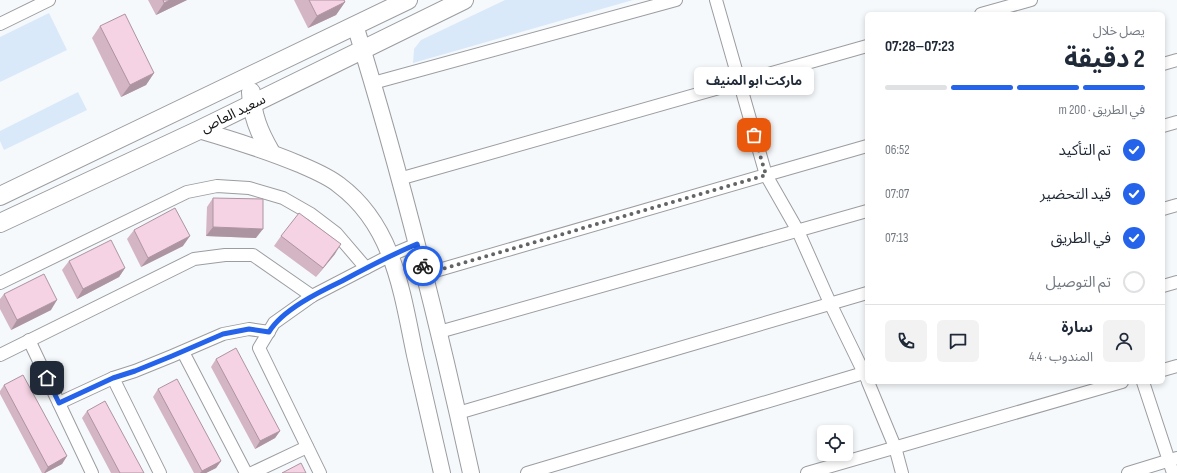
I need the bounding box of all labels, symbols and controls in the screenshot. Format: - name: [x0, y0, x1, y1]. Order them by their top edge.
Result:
- text: يصل خلال: [1093, 23, 1145, 39]
- text: 07:23–07:28: [885, 37, 955, 56]
- text: 2 دقيقة: [1064, 44, 1145, 75]
- callout: ماركت ابو المنيف: [694, 67, 814, 95]
- text: ماركت ابو المنيف: [706, 73, 802, 89]
- street label: سعيد العاص: [198, 91, 268, 136]
- text: في الطريق · 200 m: [1059, 102, 1145, 118]
- pin: [737, 118, 771, 152]
- icon: bag: [743, 124, 765, 146]
- icon: check: [1123, 139, 1145, 161]
- text: تم التأكيد: [1059, 141, 1111, 160]
- text: 06:52: [885, 142, 910, 158]
- icon: check: [1123, 183, 1145, 205]
- text: قيد التحضير: [1040, 185, 1111, 204]
- text: 07:07: [885, 186, 909, 202]
- icon: check: [1123, 227, 1145, 249]
- text: في الطريق: [1051, 229, 1111, 248]
- text: 07:13: [885, 230, 908, 246]
- courier: [403, 246, 443, 286]
- icon: bike: [412, 255, 434, 277]
- text: تم التوصيل: [1045, 273, 1111, 292]
- text: سارة: [1061, 318, 1093, 337]
- button: phone: [885, 320, 927, 362]
- button: chat: [937, 320, 979, 362]
- button: person: [1103, 320, 1145, 362]
- text: المندوب · 4.4: [1029, 349, 1093, 365]
- pin: [30, 361, 64, 395]
- icon: home: [36, 367, 58, 389]
- map controls: [817, 425, 853, 461]
- button: locate: [817, 425, 853, 461]

